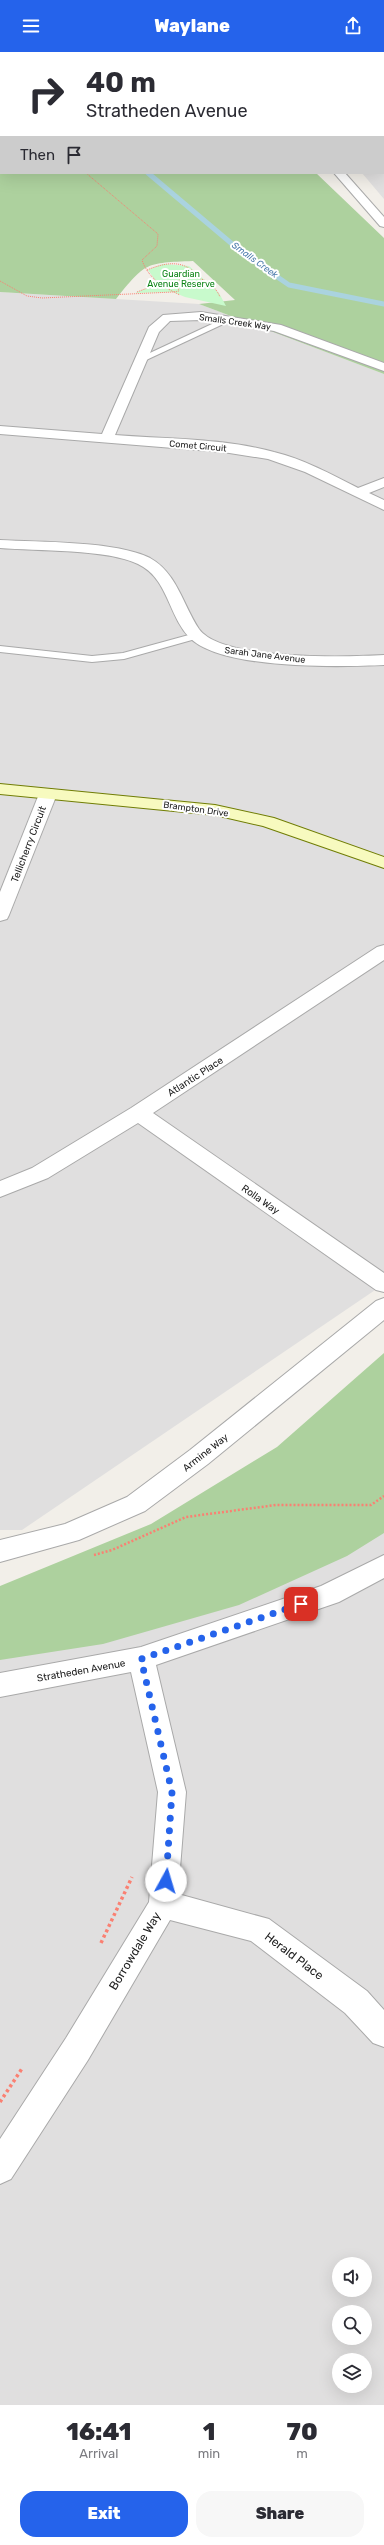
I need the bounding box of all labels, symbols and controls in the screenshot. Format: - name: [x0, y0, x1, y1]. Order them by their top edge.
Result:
- icon: menu: [20, 15, 42, 37]
- text: Waylane: [154, 15, 230, 37]
- icon: share: [342, 15, 364, 37]
- text: 40 m: [86, 66, 156, 99]
- icon: right: [20, 68, 72, 120]
- text: Stratheden Avenue: [86, 100, 248, 122]
- icon: arrive: [63, 144, 85, 166]
- text: Then: [20, 146, 55, 164]
- water label: Smalls Creek: [230, 240, 280, 280]
- park label: Guardian Avenue Reserve: [147, 269, 215, 289]
- street label: Smalls Creek Way: [198, 312, 272, 332]
- street label: Comet Circuit: [169, 439, 228, 454]
- street label: Sarah Jane Avenue: [224, 645, 306, 665]
- street label: Brampton Drive: [163, 799, 229, 819]
- street label: Tellicherry Circuit: [9, 804, 49, 884]
- street label: Atlantic Place: [165, 1054, 226, 1099]
- street label: Rolla Way: [239, 1182, 282, 1218]
- street label: Armine Way: [180, 1431, 231, 1474]
- pin: [284, 1587, 318, 1621]
- icon: arrive: [290, 1593, 312, 1615]
- street label: Stratheden Avenue: [36, 1657, 127, 1685]
- position arrow: [145, 1860, 187, 1902]
- street label: Borrowdale Way: [106, 1909, 164, 1993]
- street label: Herald Place: [262, 1929, 326, 1983]
- map controls: [332, 2257, 372, 2393]
- button: sound: [332, 2257, 372, 2297]
- button: search: [332, 2305, 372, 2345]
- button: layers: [332, 2353, 372, 2393]
- text: 16:41: [66, 2418, 131, 2446]
- text: 1: [203, 2418, 215, 2446]
- text: 70: [287, 2418, 318, 2446]
- text: Arrival: [79, 2446, 118, 2461]
- text: min: [198, 2446, 220, 2461]
- text: m: [296, 2446, 308, 2461]
- button: Exit: [20, 2491, 188, 2537]
- button: Share: [196, 2491, 364, 2537]

